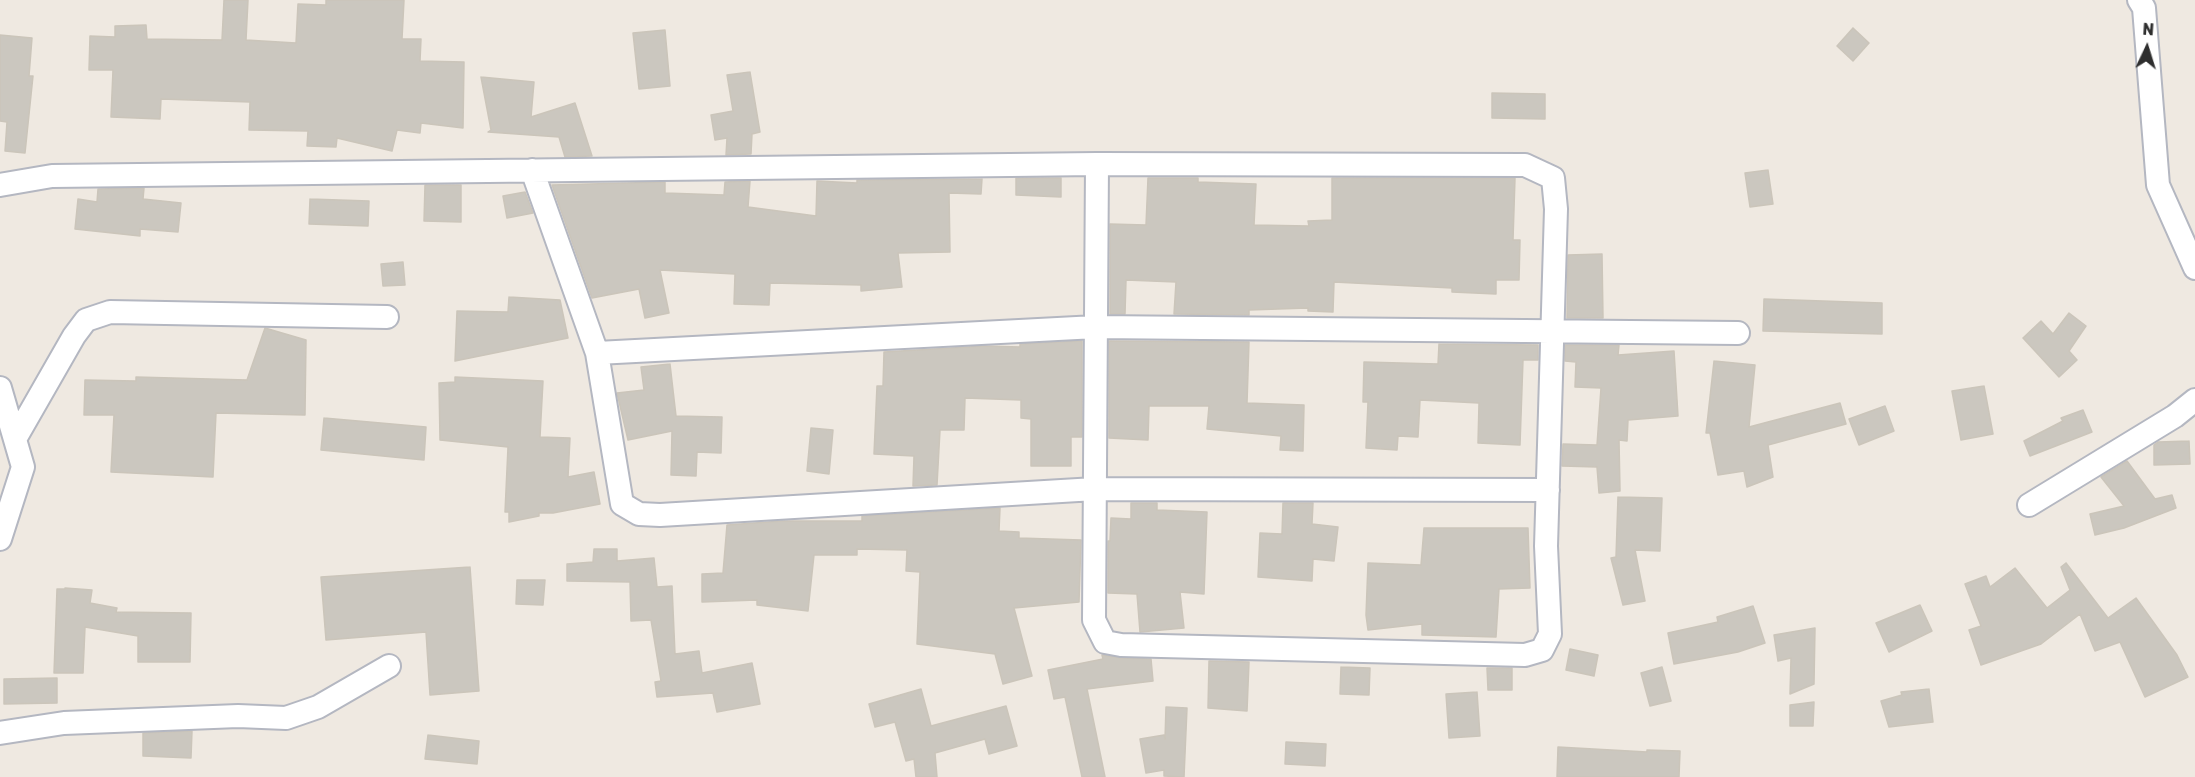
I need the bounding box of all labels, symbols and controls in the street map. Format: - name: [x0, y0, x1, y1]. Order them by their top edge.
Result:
- north arrow: [2117, 18, 2177, 78]
- text: N: [2142, 20, 2155, 39]

